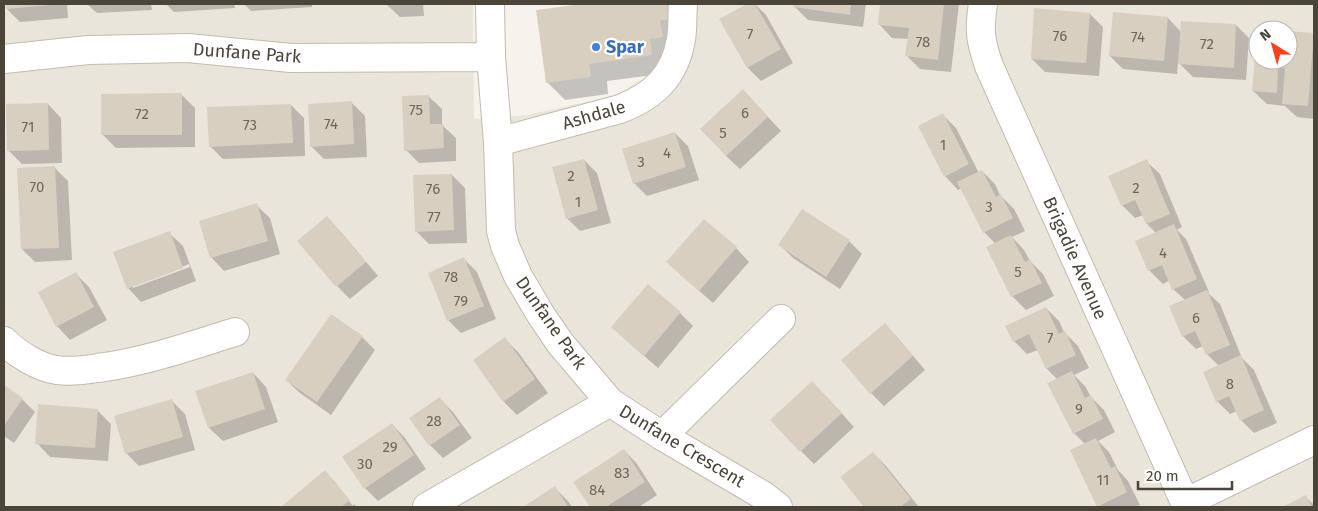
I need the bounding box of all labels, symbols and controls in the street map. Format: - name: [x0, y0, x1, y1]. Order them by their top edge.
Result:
- north arrow: [1248, 20, 1298, 70]
- house number: 7: [747, 25, 754, 43]
- text: N: [1257, 25, 1274, 45]
- house number: 76: [1053, 27, 1067, 45]
- house number: 74: [1131, 28, 1145, 46]
- house number: 78: [916, 33, 930, 51]
- house number: 72: [1200, 35, 1214, 53]
- place label: Spar: [606, 36, 645, 58]
- street label: Dunfane Park: [192, 38, 303, 68]
- marker: Spar: [590, 41, 602, 53]
- street label: Ashdale: [560, 96, 628, 134]
- house number: 75: [409, 101, 423, 119]
- house number: 6: [741, 104, 749, 122]
- house number: 72: [135, 105, 149, 123]
- house number: 74: [324, 115, 338, 133]
- house number: 73: [243, 116, 257, 134]
- house number: 71: [22, 118, 34, 136]
- house number: 5: [719, 124, 727, 142]
- house number: 1: [940, 136, 946, 154]
- house number: 4: [663, 144, 671, 162]
- house number: 3: [637, 153, 645, 171]
- house number: 2: [567, 167, 575, 185]
- house number: 70: [30, 178, 44, 196]
- house number: 2: [1132, 179, 1140, 197]
- house number: 76: [426, 180, 440, 198]
- house number: 1: [575, 193, 581, 211]
- street label: Brigadie Avenue: [1038, 193, 1112, 323]
- house number: 3: [985, 198, 993, 216]
- house number: 77: [427, 208, 441, 226]
- house number: 4: [1159, 244, 1167, 262]
- house number: 5: [1014, 263, 1022, 281]
- house number: 78: [444, 268, 458, 286]
- street label: Dunfane Park: [511, 272, 592, 374]
- house number: 79: [454, 292, 468, 310]
- house number: 6: [1192, 309, 1200, 327]
- house number: 7: [1047, 329, 1054, 347]
- house number: 8: [1226, 375, 1234, 393]
- street label: Dunfane Crescent: [615, 400, 749, 492]
- house number: 9: [1075, 400, 1083, 418]
- house number: 28: [426, 412, 442, 430]
- house number: 29: [382, 438, 398, 456]
- house number: 30: [357, 455, 373, 473]
- scale bar: [1138, 458, 1232, 490]
- house number: 83: [614, 464, 630, 482]
- text: 20 m: [1146, 467, 1179, 485]
- house number: 11: [1097, 471, 1109, 489]
- house number: 84: [589, 481, 605, 499]

